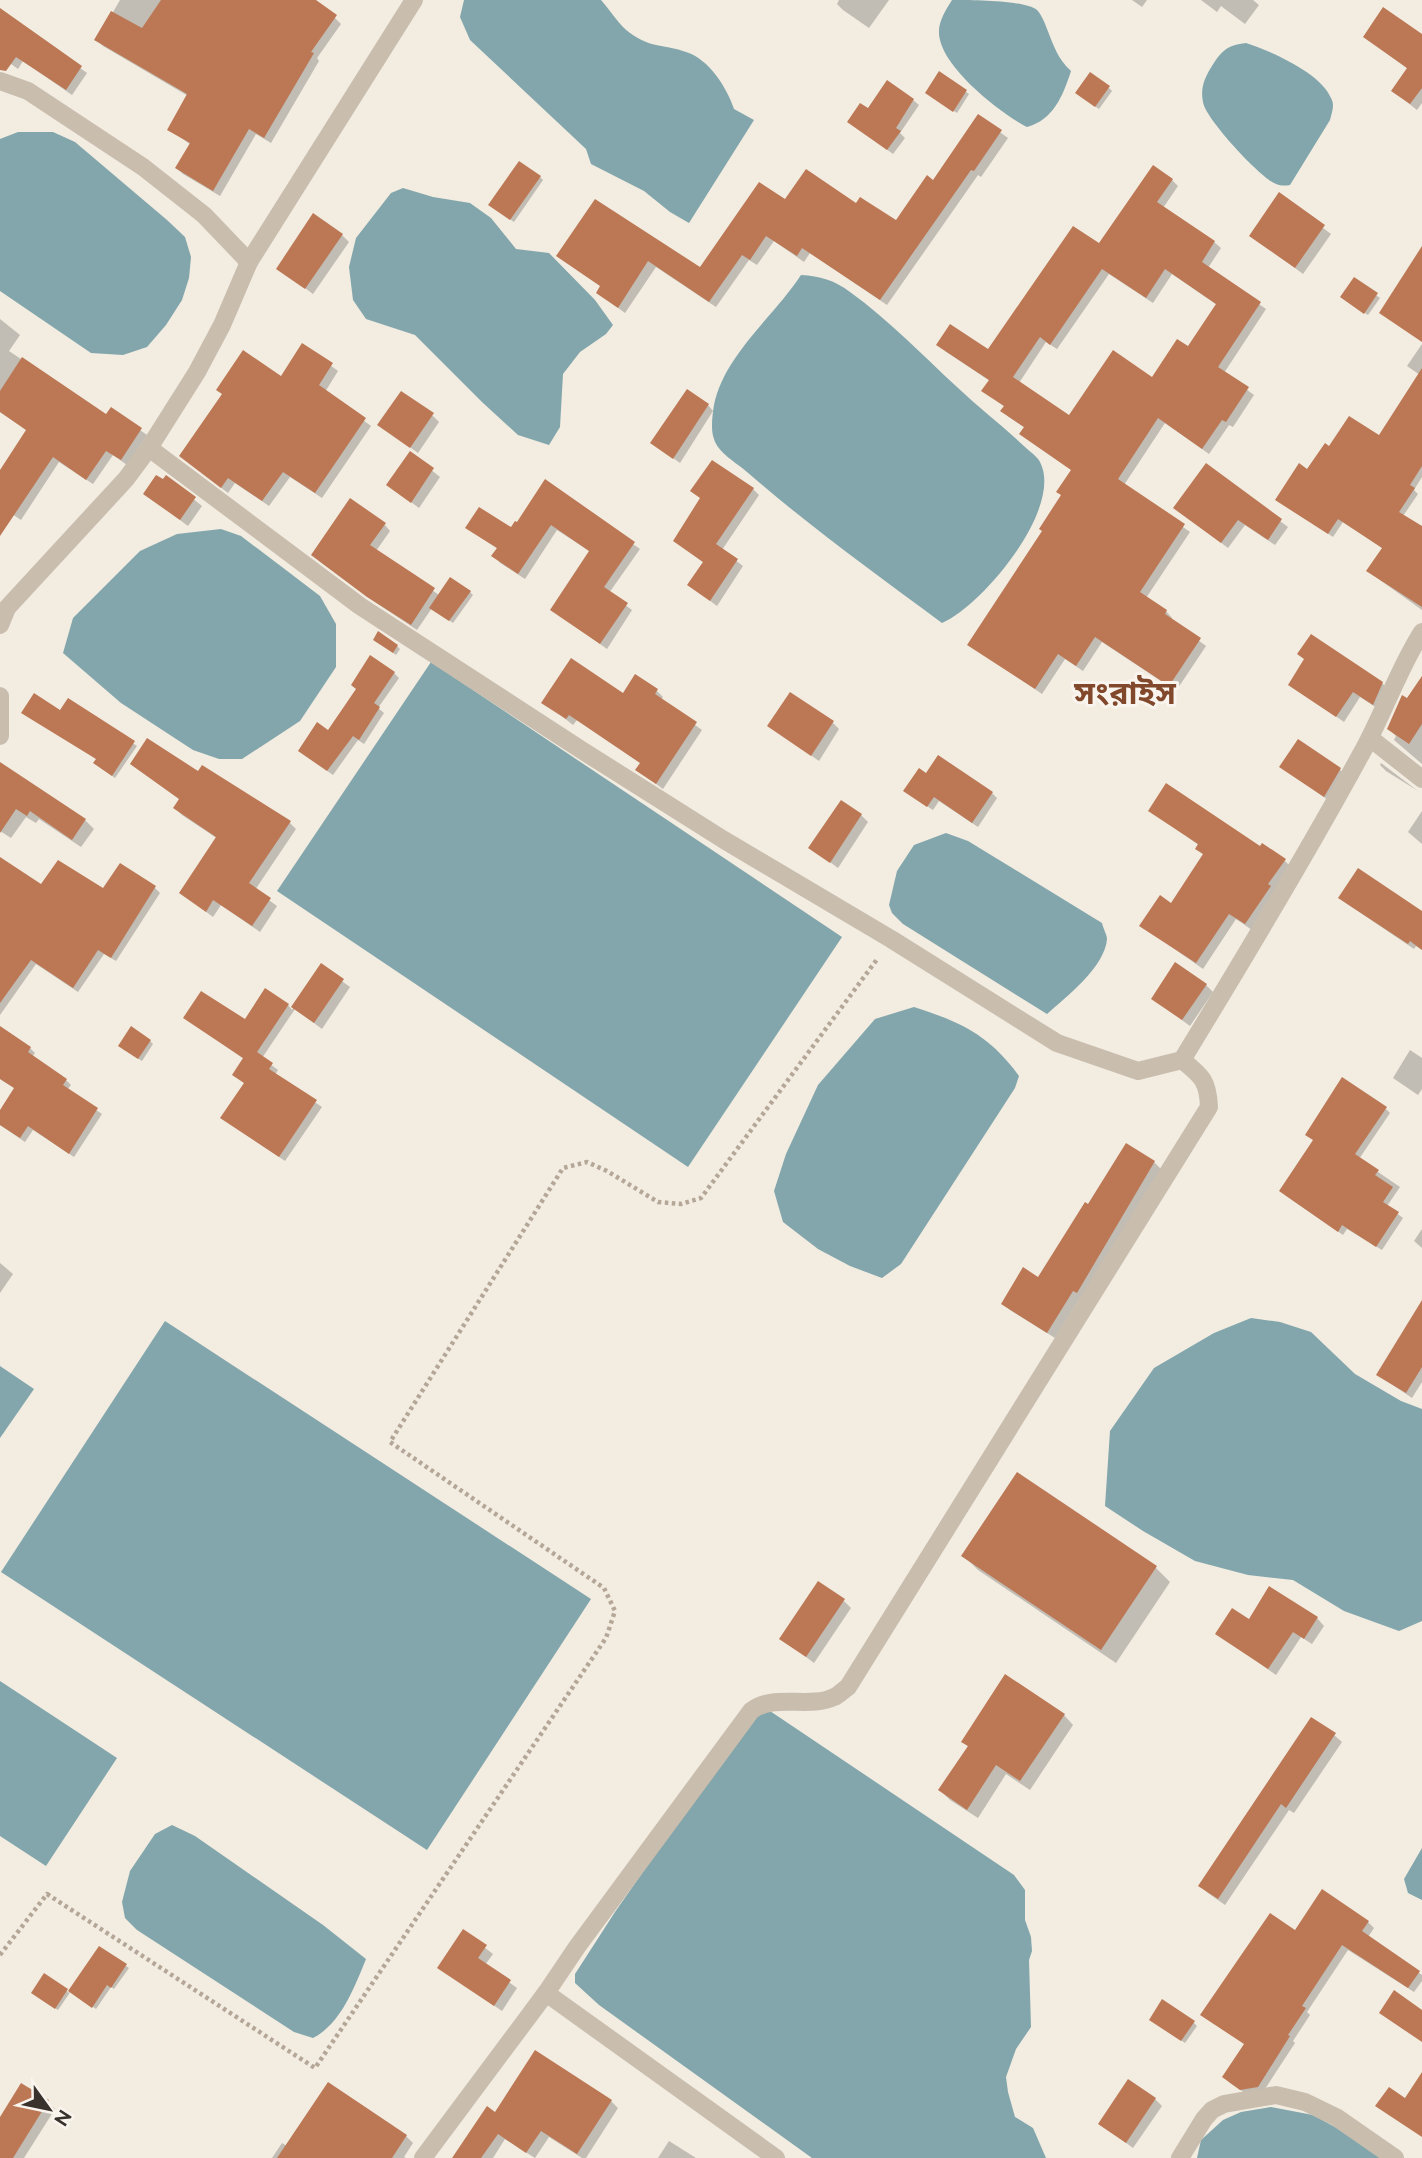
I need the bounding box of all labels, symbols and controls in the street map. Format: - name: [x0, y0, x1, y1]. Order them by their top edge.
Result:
- district label: সংরাইস: [1073, 674, 1176, 711]
- north arrow: [14, 2074, 84, 2144]
- text: N: [50, 2106, 76, 2130]

